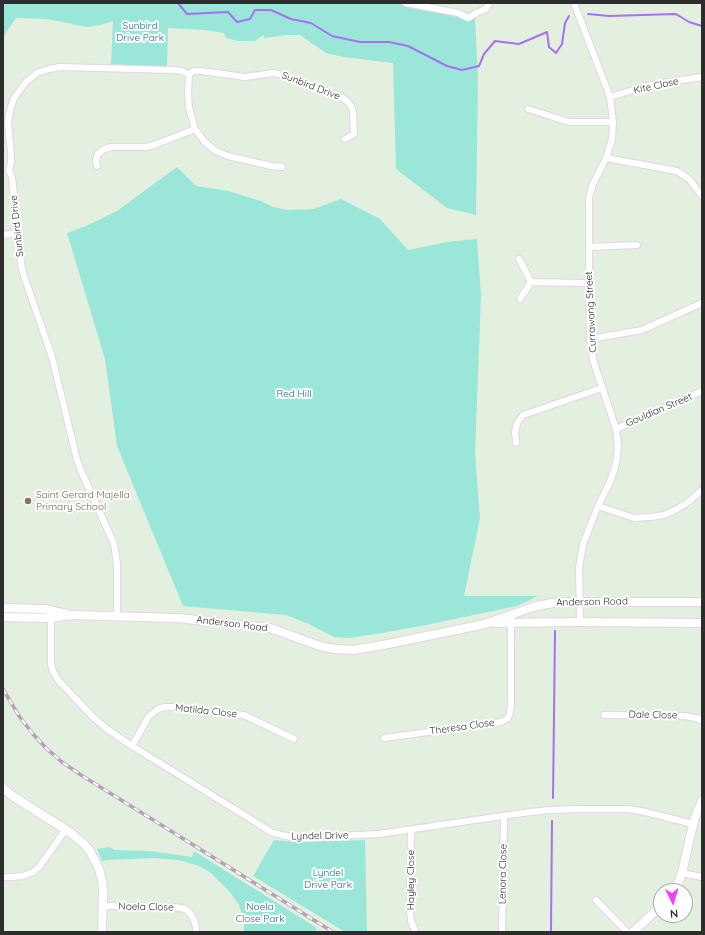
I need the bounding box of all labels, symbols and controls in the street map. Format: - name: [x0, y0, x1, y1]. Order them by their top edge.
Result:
- park label: Sunbird Drive Park: [116, 20, 164, 44]
- street label: Sunbird Drive: [280, 69, 342, 103]
- street label: Kite Close: [632, 75, 680, 97]
- street label: Sunbird Drive: [8, 195, 26, 257]
- street label: Currawong Street: [583, 271, 599, 353]
- park label: Red Hill: [276, 388, 312, 400]
- street label: Gouldian Street: [624, 391, 694, 429]
- place label: Saint Gerard Majella Primary School: [36, 489, 130, 512]
- marker: Saint Gerard Majella Primary School: [23, 496, 33, 506]
- street label: Anderson Road: [556, 595, 628, 609]
- street label: Anderson Road: [196, 614, 268, 634]
- street label: Matilda Close: [175, 702, 237, 720]
- street label: Dale Close: [628, 709, 678, 721]
- street label: Theresa Close: [429, 717, 495, 737]
- street label: Lyndel Drive: [291, 830, 349, 842]
- street label: Lenora Close: [496, 844, 510, 904]
- street label: Hayley Close: [405, 850, 417, 910]
- park label: Lyndel Drive Park: [304, 867, 352, 890]
- north arrow: [653, 883, 693, 923]
- street label: Noela Close: [118, 901, 174, 913]
- park label: Noela Close Park: [235, 901, 285, 924]
- text: N: [669, 907, 679, 921]

